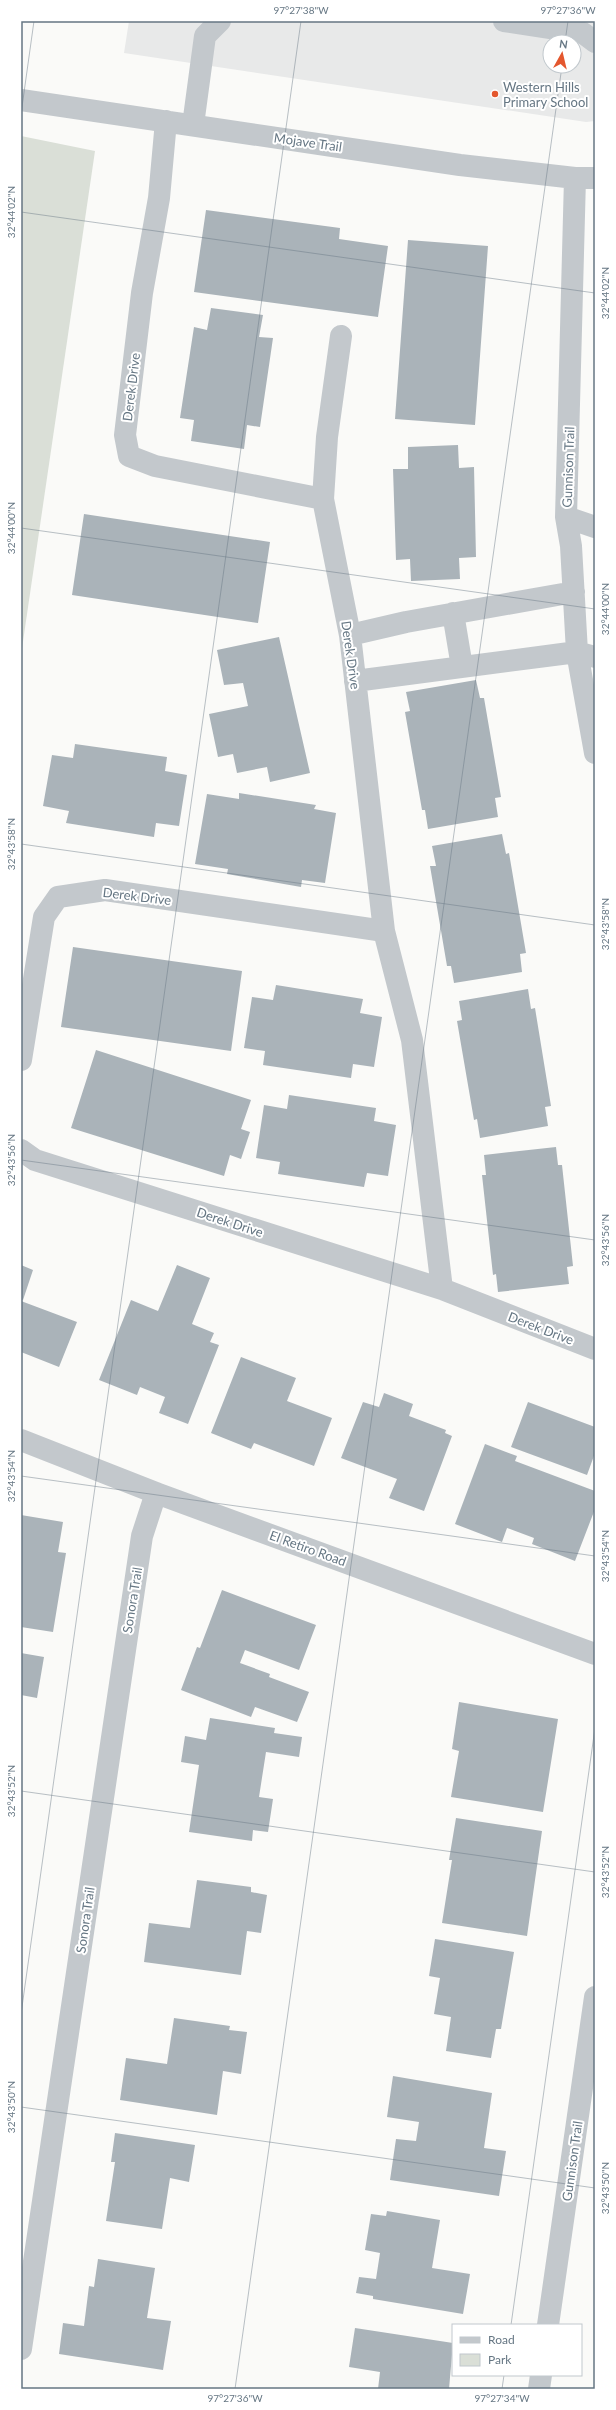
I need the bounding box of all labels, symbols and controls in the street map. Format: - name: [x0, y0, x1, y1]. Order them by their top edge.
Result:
- text: 97°27'38"W: [273, 4, 329, 16]
- text: 97°27'36"W: [540, 4, 596, 16]
- north arrow: [542, 34, 582, 74]
- text: N: [558, 37, 569, 51]
- place label: Western Hills Primary School: [503, 79, 588, 110]
- marker: Western Hills Primary School: [490, 89, 500, 99]
- street label: Mojave Trail: [273, 129, 343, 155]
- text: 32°44'02"N: [5, 186, 17, 238]
- text: 32°44'02"N: [599, 267, 611, 319]
- street label: Derek Drive: [119, 352, 143, 422]
- street label: Gunnison Trail: [559, 426, 577, 508]
- text: 32°44'00"N: [5, 502, 17, 554]
- text: 32°44'00"N: [599, 583, 611, 635]
- street label: Derek Drive: [338, 620, 364, 690]
- text: 32°43'58"N: [5, 818, 17, 870]
- street label: Derek Drive: [102, 884, 172, 908]
- text: 32°43'58"N: [599, 898, 611, 950]
- text: 32°43'56"N: [5, 1134, 17, 1186]
- street label: Derek Drive: [195, 1204, 265, 1240]
- text: 32°43'56"N: [599, 1214, 611, 1266]
- street label: Derek Drive: [506, 1308, 576, 1348]
- text: 32°43'54"N: [5, 1450, 17, 1502]
- street label: El Retiro Road: [267, 1527, 349, 1569]
- text: 32°43'54"N: [599, 1530, 611, 1582]
- street label: Sonora Trail: [119, 1566, 145, 1634]
- text: 32°43'52"N: [5, 1765, 17, 1817]
- text: 32°43'52"N: [599, 1846, 611, 1898]
- street label: Sonora Trail: [72, 1886, 98, 1954]
- text: 32°43'50"N: [5, 2081, 17, 2133]
- street label: Gunnison Trail: [558, 2120, 586, 2202]
- text: 32°43'50"N: [599, 2162, 611, 2214]
- legend: [452, 2324, 582, 2376]
- text: Road: [488, 2332, 515, 2347]
- text: Park: [488, 2352, 512, 2367]
- text: 97°27'36"W: [207, 2392, 263, 2404]
- text: 97°27'34"W: [474, 2392, 530, 2404]

